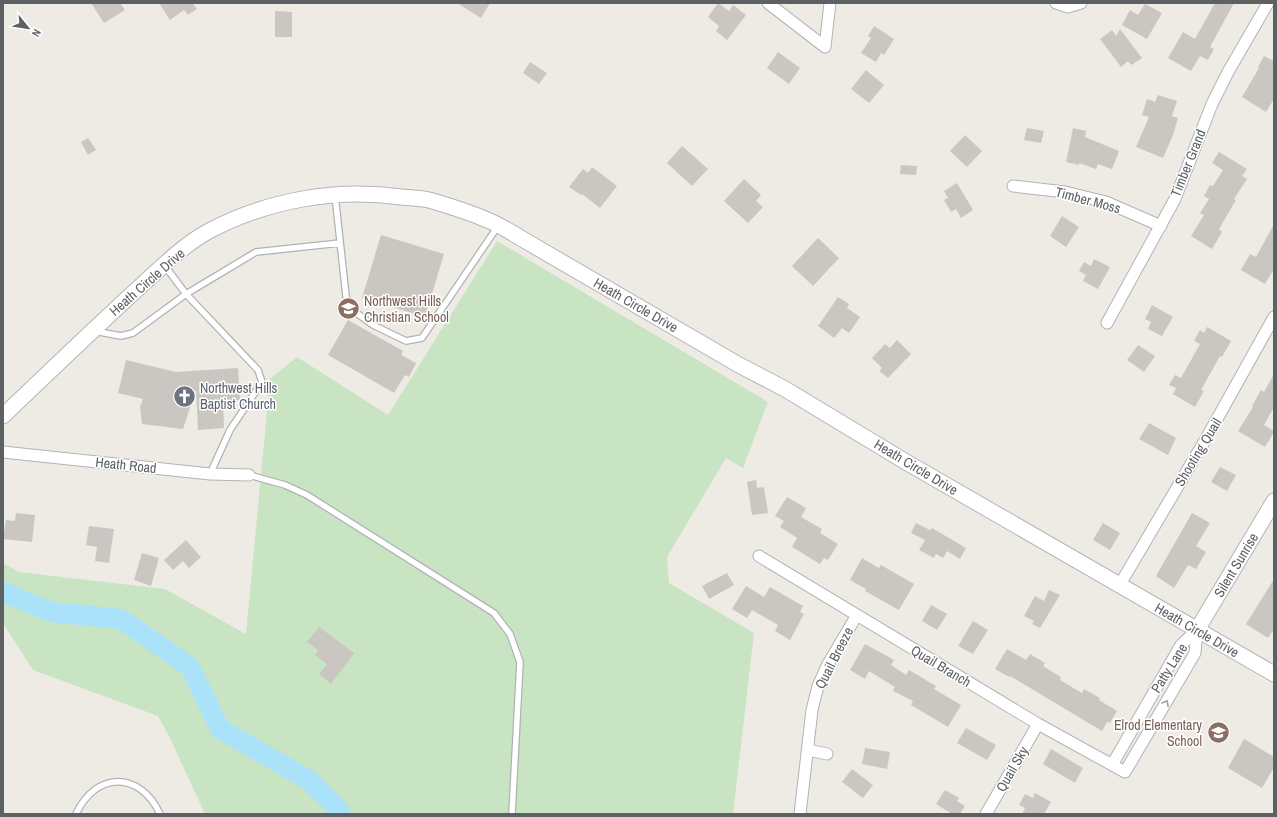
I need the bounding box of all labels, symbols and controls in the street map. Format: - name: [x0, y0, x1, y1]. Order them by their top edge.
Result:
- north arrow: [8, 8, 48, 48]
- text: N: [29, 27, 44, 39]
- street label: Timber Grand: [1166, 127, 1210, 199]
- street label: Timber Moss: [1053, 183, 1123, 217]
- street label: Heath Circle Drive: [105, 244, 189, 320]
- street label: Heath Circle Drive: [591, 274, 681, 336]
- place label: Northwest Hills Christian School: [364, 292, 449, 326]
- school or university icon: Northwest Hills Christian School: [336, 296, 362, 322]
- place label: Northwest Hills Baptist Church: [200, 379, 277, 413]
- church icon: Northwest Hills Baptist Church: [172, 383, 198, 409]
- street label: Shooting Quail: [1171, 415, 1225, 489]
- street label: Heath Circle Drive: [871, 435, 961, 499]
- street label: Heath Road: [95, 453, 157, 477]
- street label: Silent Sunrise: [1210, 529, 1262, 601]
- street label: Heath Circle Drive: [1152, 599, 1242, 661]
- street label: Quail Breeze: [811, 624, 857, 692]
- street label: Patty Lane: [1147, 640, 1191, 696]
- street label: Quail Branch: [908, 641, 974, 691]
- one-way arrow: [1161, 700, 1168, 707]
- place label: Elrod Elementary School: [1114, 716, 1202, 750]
- school or university icon: Elrod Elementary School: [1205, 720, 1231, 746]
- street label: Quail Sky: [992, 743, 1032, 795]

